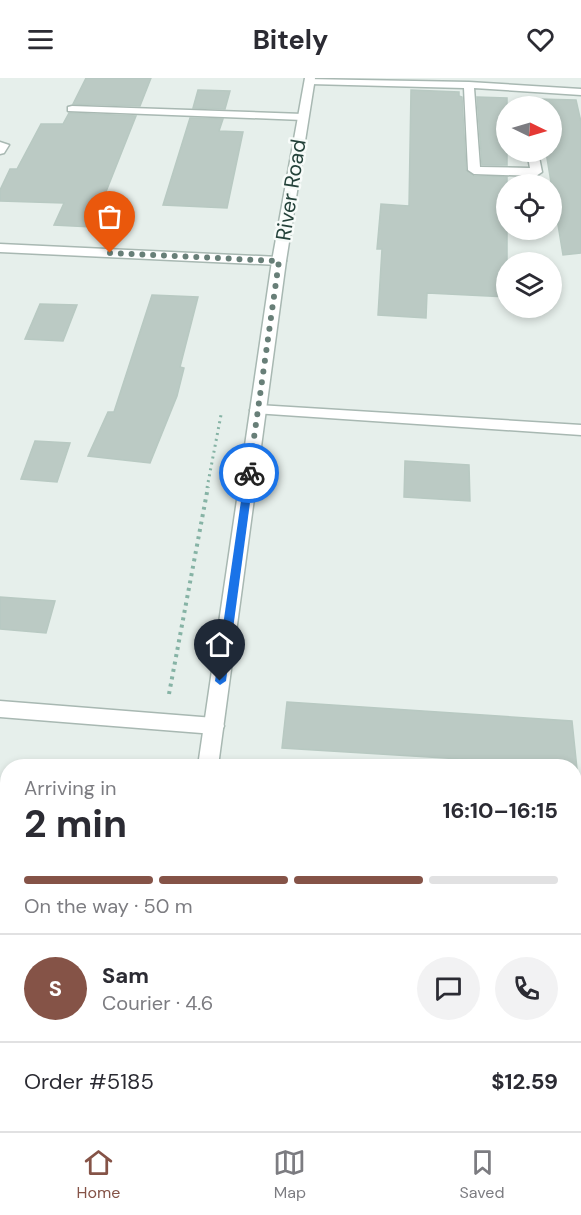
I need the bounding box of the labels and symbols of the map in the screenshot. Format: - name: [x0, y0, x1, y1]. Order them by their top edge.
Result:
- north arrow: [496, 96, 562, 162]
- street label: River Road: [269, 137, 313, 243]
- pin: [84, 191, 135, 253]
- courier: [219, 443, 279, 503]
- pin: [194, 619, 245, 681]

